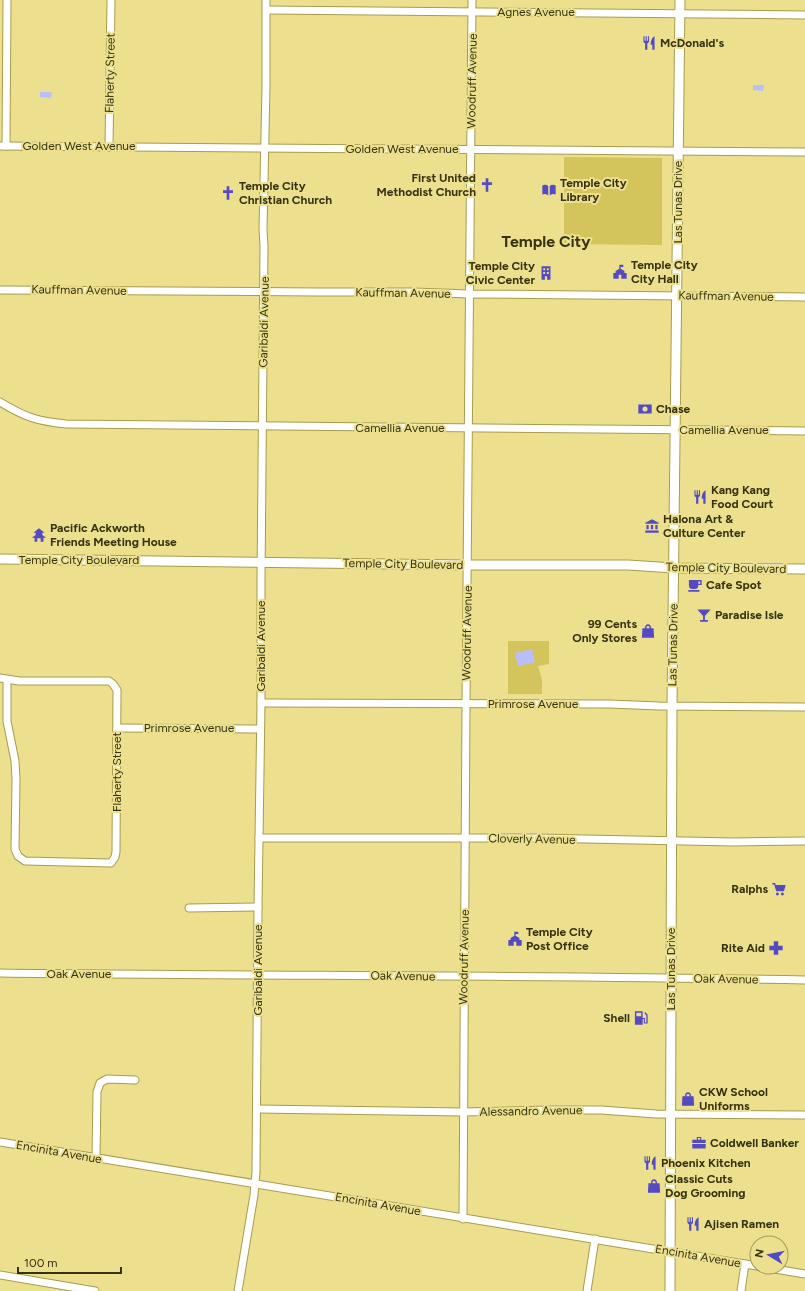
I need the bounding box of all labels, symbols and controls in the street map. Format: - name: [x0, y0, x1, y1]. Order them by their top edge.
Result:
- street label: Agnes Avenue: [497, 5, 575, 19]
- street label: Flaherty Street: [102, 32, 118, 113]
- street label: Woodruff Avenue: [464, 33, 480, 129]
- restaurant icon: McDonald's: [641, 35, 657, 51]
- place label: McDonald's: [660, 36, 724, 50]
- street label: Golden West Avenue: [22, 139, 136, 153]
- street label: Golden West Avenue: [345, 142, 459, 156]
- street label: Las Tunas Drive: [671, 160, 685, 243]
- place label: First United Methodist Church: [377, 171, 476, 199]
- place label: Temple City Library: [560, 176, 627, 204]
- church icon: First United Methodist Church: [479, 177, 495, 193]
- place label: Temple City Christian Church: [239, 179, 332, 207]
- library icon: Temple City Library: [541, 182, 557, 198]
- church icon: Temple City Christian Church: [220, 185, 236, 201]
- district label: Temple City: [502, 232, 591, 251]
- place label: Temple City City Hall: [631, 258, 698, 286]
- place label: Temple City Civic Center: [466, 259, 535, 287]
- public building icon: Temple City City Hall: [612, 264, 628, 280]
- building icon: Temple City Civic Center: [538, 265, 554, 281]
- street label: Garibaldi Avenue: [256, 276, 272, 368]
- street label: Kauffman Avenue: [31, 282, 127, 298]
- street label: Kauffman Avenue: [355, 285, 451, 301]
- street label: Kauffman Avenue: [678, 288, 774, 304]
- bank icon: Chase: [637, 401, 653, 417]
- place label: Chase: [656, 402, 691, 416]
- street label: Camellia Avenue: [355, 421, 445, 435]
- street label: Camellia Avenue: [679, 423, 769, 437]
- place label: Kang Kang Food Court: [711, 483, 774, 511]
- restaurant icon: Kang Kang Food Court: [692, 489, 708, 505]
- place label: Halona Art & Culture Center: [663, 512, 746, 540]
- museum icon: Halona Art & Culture Center: [644, 518, 660, 534]
- place label: Pacific Ackworth Friends Meeting House: [50, 521, 177, 549]
- temple icon: Pacific Ackworth Friends Meeting House: [31, 527, 47, 543]
- street label: Temple City Boulevard: [19, 553, 139, 567]
- street label: Temple City Boulevard: [343, 556, 463, 572]
- street label: Temple City Boulevard: [666, 560, 786, 576]
- cafe icon: Cafe Spot: [687, 577, 703, 593]
- place label: Cafe Spot: [706, 578, 762, 592]
- street label: Woodruff Avenue: [459, 585, 475, 681]
- street label: Garibaldi Avenue: [254, 600, 268, 692]
- street label: Las Tunas Drive: [665, 603, 681, 687]
- bar icon: Paradise Isle: [696, 607, 712, 623]
- place label: Paradise Isle: [715, 608, 784, 622]
- place label: 99 Cents Only Stores: [572, 617, 637, 645]
- shop icon: 99 Cents Only Stores: [640, 623, 656, 639]
- street label: Primrose Avenue: [488, 697, 579, 711]
- street label: Primrose Avenue: [144, 721, 235, 735]
- street label: Flaherty Street: [110, 732, 124, 812]
- street label: Cloverly Avenue: [488, 831, 576, 847]
- supermarket icon: Ralphs: [771, 881, 787, 897]
- place label: Ralphs: [731, 882, 768, 896]
- street label: Woodruff Avenue: [456, 909, 472, 1005]
- street label: Garibaldi Avenue: [251, 924, 265, 1016]
- place label: Temple City Post Office: [526, 925, 593, 953]
- street label: Las Tunas Drive: [664, 927, 678, 1010]
- public building icon: Temple City Post Office: [507, 931, 523, 947]
- pharmacy icon: Rite Aid: [768, 940, 784, 956]
- place label: Rite Aid: [721, 941, 765, 955]
- street label: Oak Avenue: [47, 967, 112, 981]
- street label: Oak Avenue: [370, 968, 436, 984]
- street label: Oak Avenue: [693, 971, 759, 987]
- fuel station icon: Shell: [633, 1010, 649, 1026]
- place label: Shell: [603, 1011, 630, 1025]
- place label: CKW School Uniforms: [699, 1085, 768, 1113]
- shop icon: CKW School Uniforms: [680, 1091, 696, 1107]
- street label: Alessandro Avenue: [479, 1103, 583, 1119]
- office icon: Coldwell Banker: [691, 1135, 707, 1151]
- place label: Coldwell Banker: [710, 1136, 799, 1150]
- street label: Encinita Avenue: [15, 1138, 103, 1167]
- restaurant icon: Phoenix Kitchen: [642, 1155, 658, 1171]
- place label: Phoenix Kitchen: [661, 1156, 751, 1170]
- place label: Classic Cuts Dog Grooming: [665, 1172, 746, 1200]
- shop icon: Classic Cuts Dog Grooming: [646, 1178, 662, 1194]
- street label: Encinita Avenue: [334, 1190, 422, 1219]
- restaurant icon: Ajisen Ramen: [685, 1216, 701, 1232]
- place label: Ajisen Ramen: [704, 1217, 779, 1231]
- north arrow: [749, 1235, 789, 1275]
- street label: Encinita Avenue: [654, 1242, 742, 1271]
- text: N: [753, 1248, 767, 1259]
- scale bar: [18, 1249, 121, 1275]
- text: 100 m: [24, 1256, 58, 1270]

